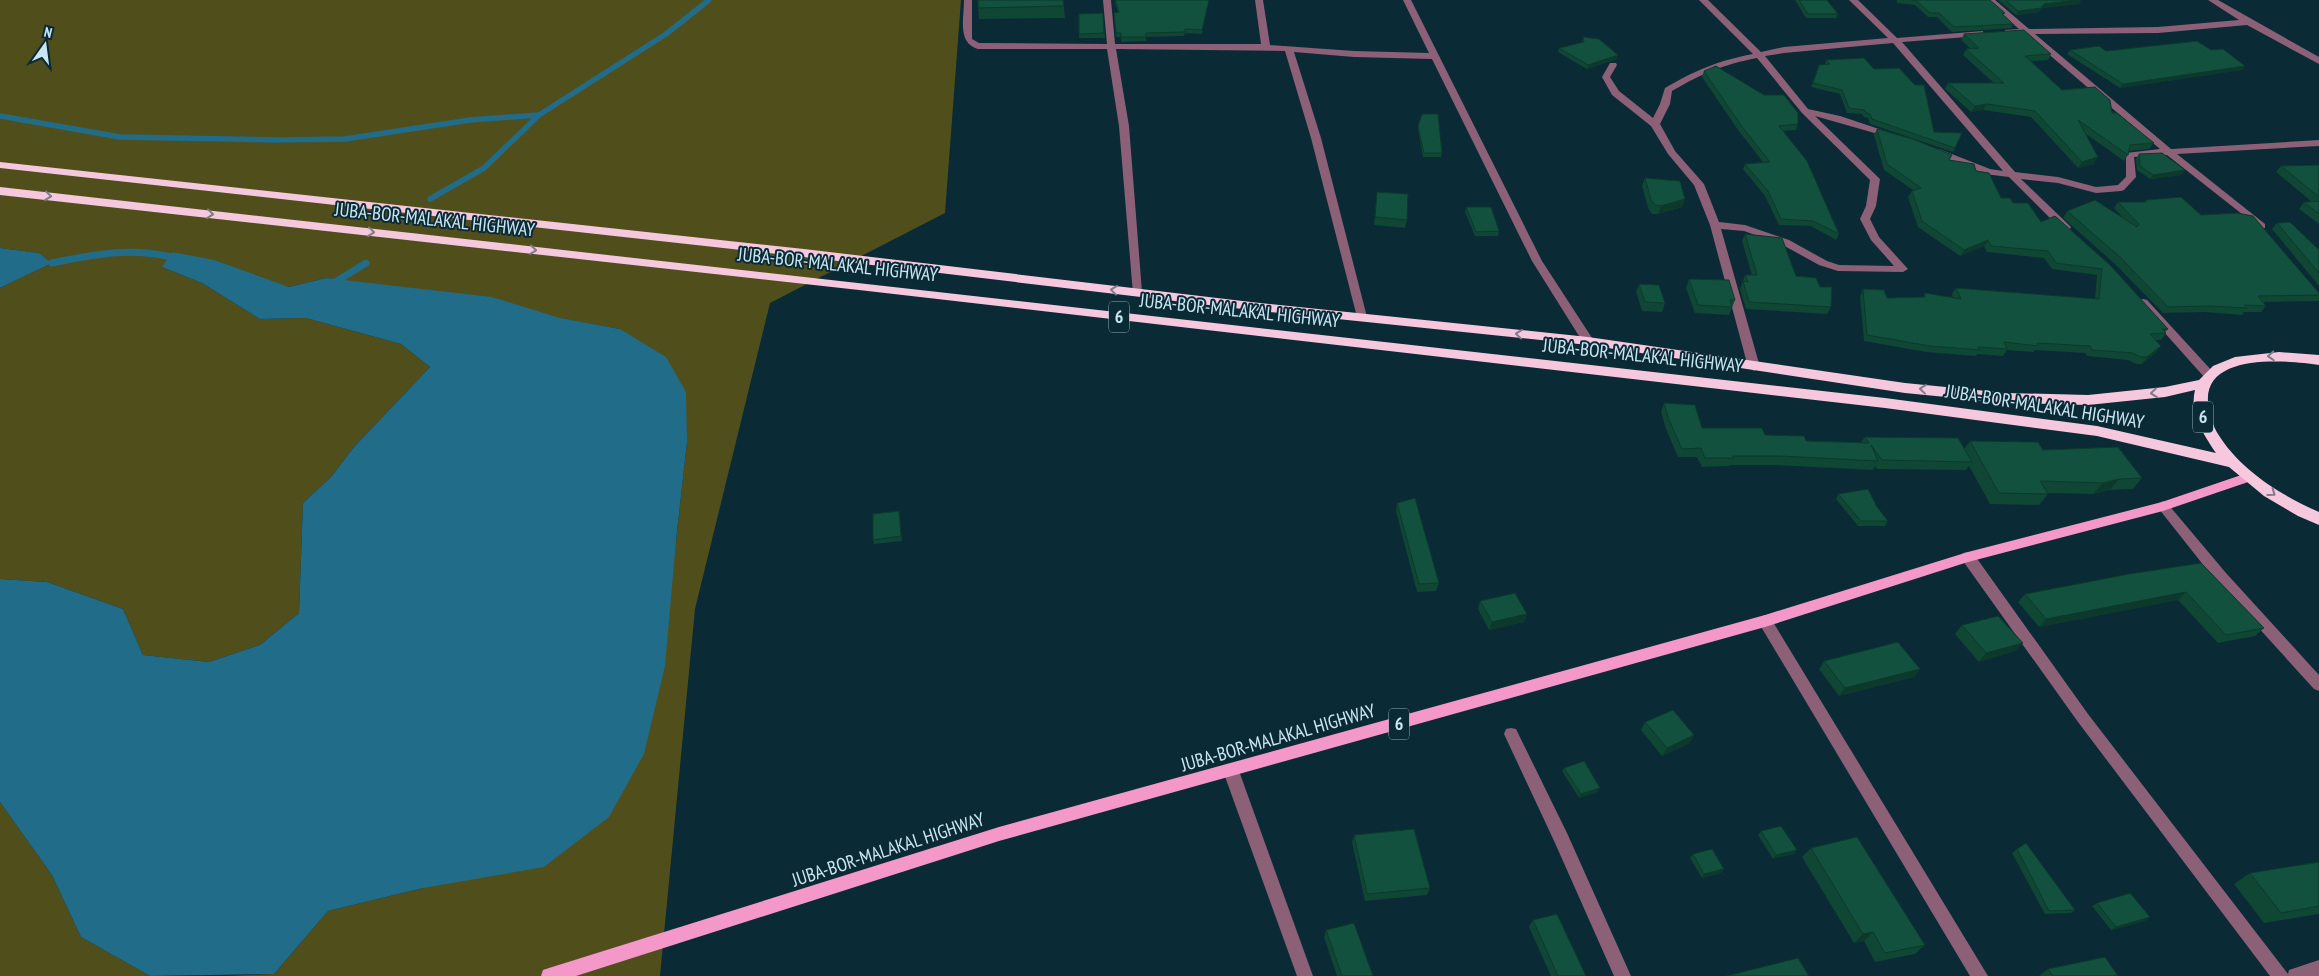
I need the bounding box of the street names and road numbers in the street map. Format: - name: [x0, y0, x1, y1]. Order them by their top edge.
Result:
- street label: JUBA-BOR-MALAKAL HIGHWAY: [333, 196, 537, 241]
- street label: JUBA-BOR-MALAKAL HIGHWAY: [736, 241, 940, 286]
- street label: JUBA-BOR-MALAKAL HIGHWAY: [1138, 287, 1342, 332]
- road number: 6: [1109, 302, 1129, 332]
- street label: JUBA-BOR-MALAKAL HIGHWAY: [1541, 332, 1745, 377]
- street label: JUBA-BOR-MALAKAL HIGHWAY: [1943, 378, 2146, 434]
- road number: 6: [2193, 402, 2213, 432]
- street label: JUBA-BOR-MALAKAL HIGHWAY: [1177, 698, 1378, 777]
- road number: 6: [1389, 709, 1409, 740]
- street label: JUBA-BOR-MALAKAL HIGHWAY: [788, 806, 988, 892]

